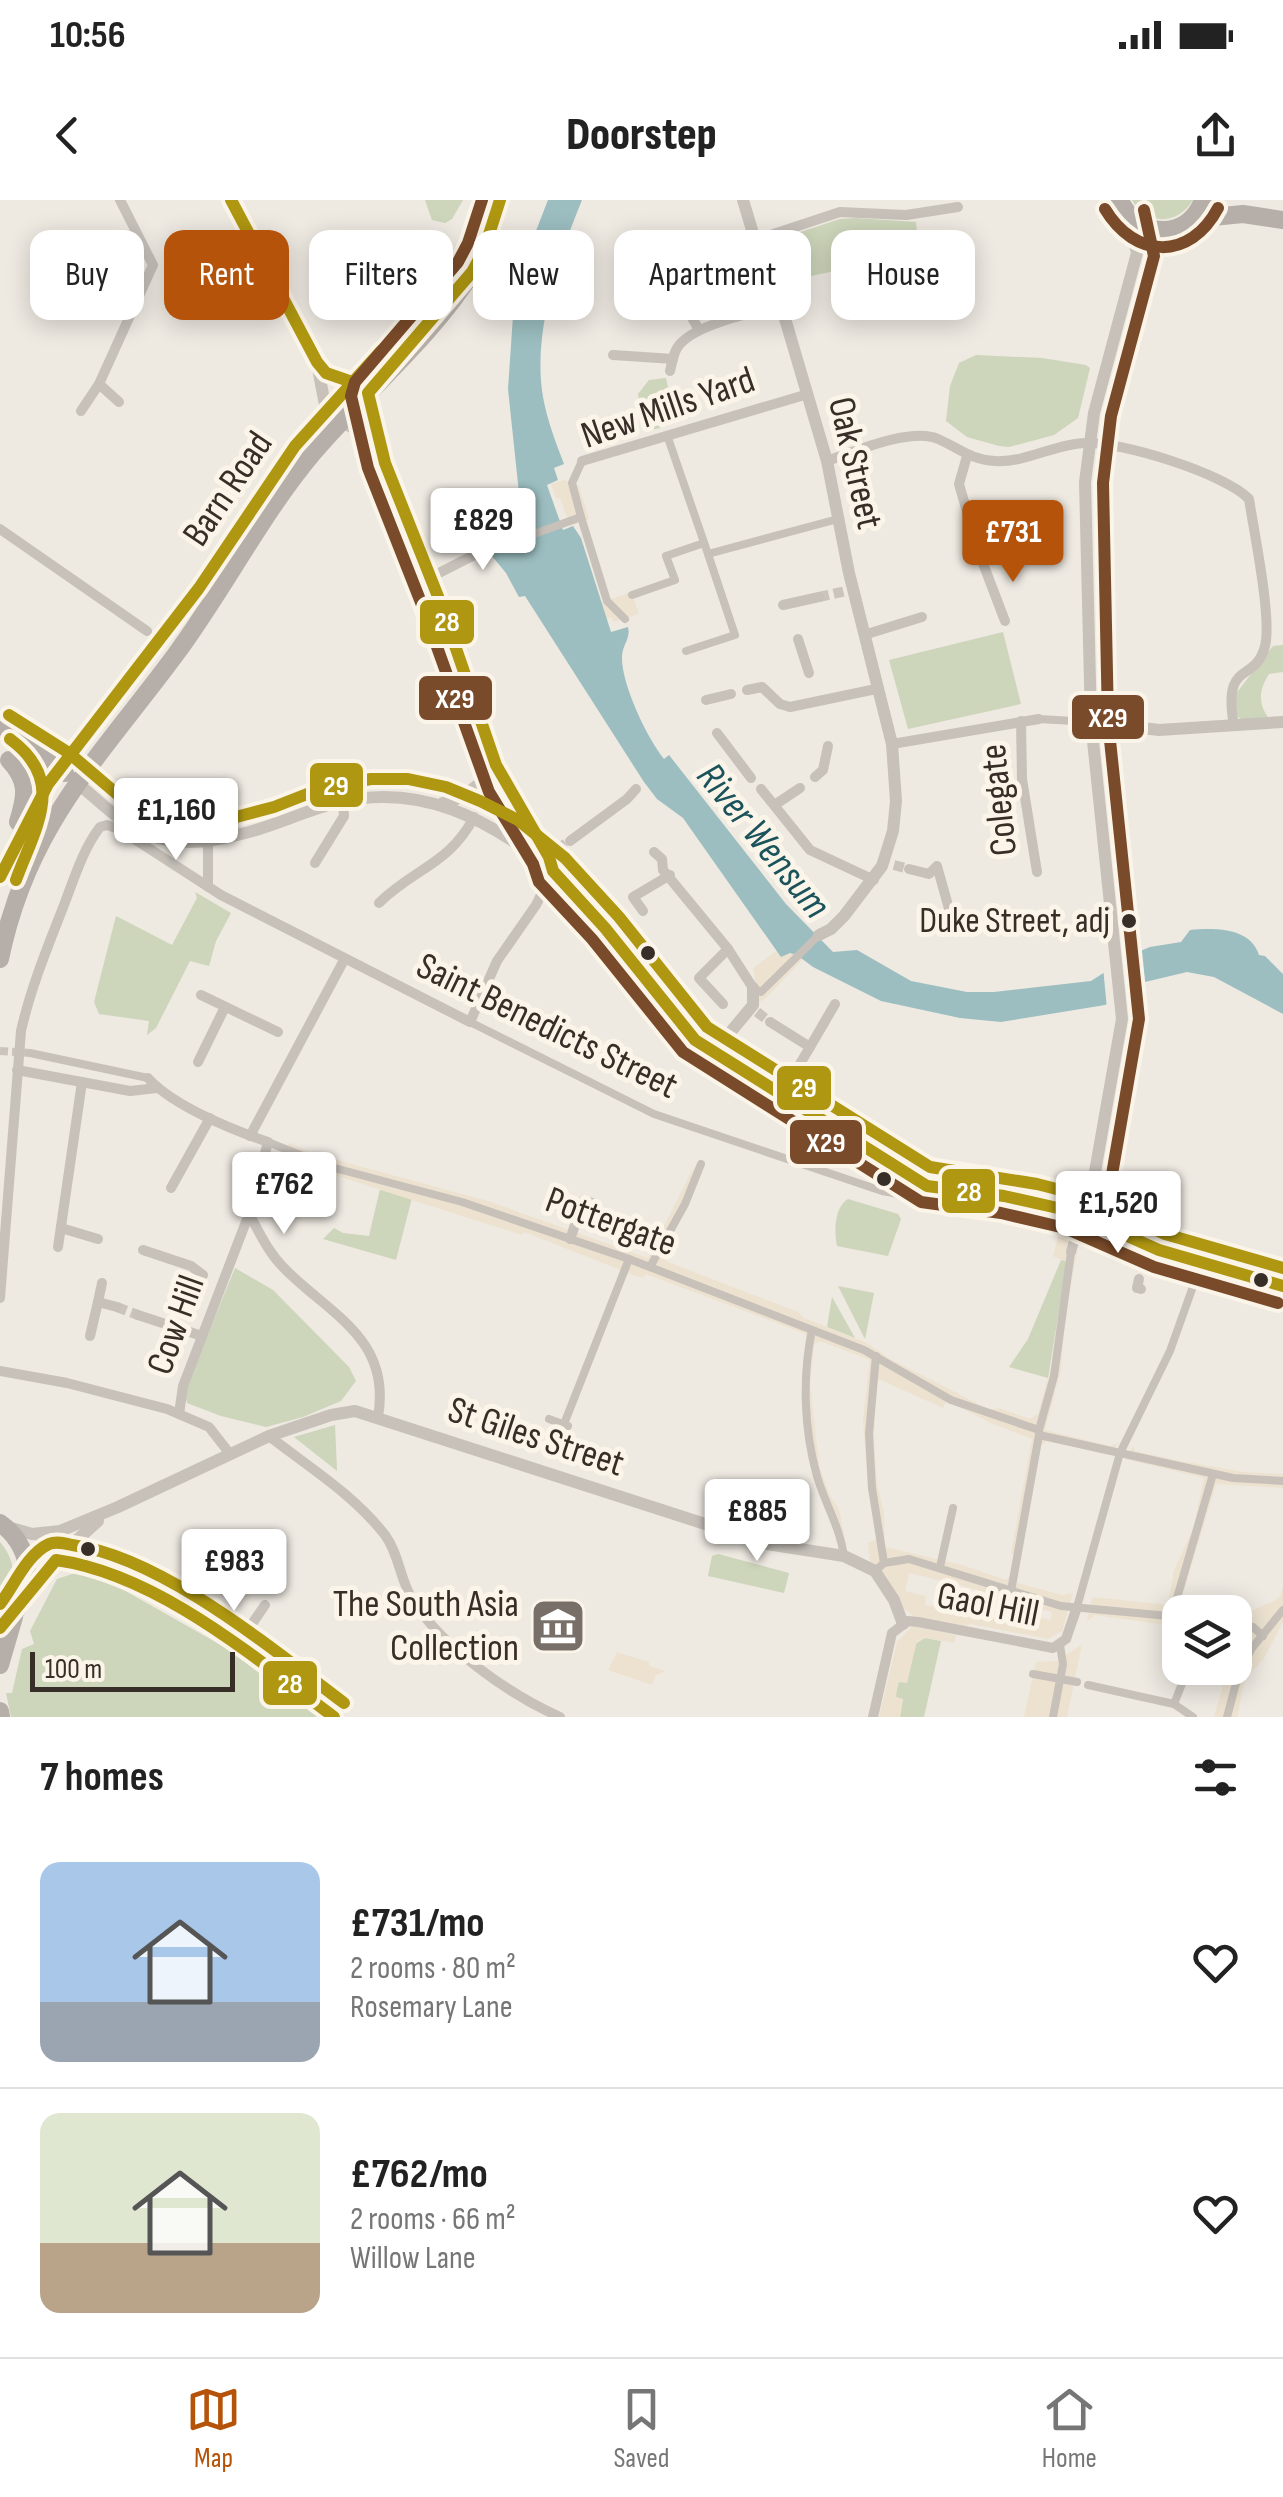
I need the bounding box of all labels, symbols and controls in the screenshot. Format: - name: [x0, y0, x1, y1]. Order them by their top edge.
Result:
- text: 10:56: [50, 13, 126, 58]
- icon: back: [40, 108, 95, 163]
- text: Doorstep: [566, 108, 717, 163]
- icon: share: [1188, 108, 1243, 163]
- chip: Buy: [30, 230, 144, 320]
- chip: Rent: [164, 230, 289, 320]
- chip: Filters: [309, 230, 453, 320]
- chip: New: [473, 230, 594, 320]
- chip: Apartment: [614, 230, 811, 320]
- chip: House: [831, 230, 975, 320]
- street label: New Mills Yard: [575, 357, 761, 459]
- street label: Oak Street: [818, 393, 892, 533]
- street label: Barn Road: [174, 423, 282, 555]
- pin: £829: [424, 488, 542, 573]
- pin: £731: [954, 500, 1072, 585]
- text: £829: [453, 501, 513, 540]
- text: £731: [984, 513, 1042, 552]
- line badge: 28: [418, 598, 476, 646]
- text: 28: [434, 606, 460, 639]
- line badge: X29: [417, 674, 494, 722]
- text: X29: [434, 683, 475, 716]
- line badge: X29: [1070, 693, 1146, 741]
- text: X29: [1087, 702, 1128, 735]
- street label: Colegate: [971, 742, 1027, 858]
- water label: River Wensum: [686, 754, 840, 928]
- line badge: 29: [308, 761, 365, 809]
- text: 29: [323, 770, 349, 803]
- pin: £1,160: [95, 778, 257, 863]
- text: £1,160: [136, 791, 216, 830]
- place label: Duke Street, adj: [919, 900, 1110, 943]
- marker: Duke Street, adj: [1119, 911, 1139, 931]
- street label: Saint Benedicts Street: [409, 943, 685, 1109]
- unlabelled marker: [638, 943, 658, 963]
- line badge: 29: [775, 1064, 833, 1112]
- text: 29: [791, 1072, 817, 1105]
- line badge: X29: [788, 1118, 864, 1166]
- text: X29: [805, 1127, 846, 1160]
- pin: £762: [225, 1152, 343, 1237]
- text: £762: [254, 1165, 314, 1204]
- line badge: 28: [940, 1167, 997, 1215]
- unlabelled marker: [874, 1169, 894, 1189]
- pin: £1,520: [1037, 1171, 1199, 1256]
- text: 28: [956, 1176, 982, 1209]
- street label: Pottergate: [540, 1178, 682, 1266]
- text: £1,520: [1078, 1184, 1158, 1223]
- street label: Cow Hill: [137, 1270, 215, 1380]
- unlabelled marker: [1251, 1270, 1271, 1290]
- street label: St Giles Street: [442, 1387, 630, 1487]
- pin: £885: [698, 1479, 816, 1564]
- text: £885: [727, 1492, 787, 1531]
- pin: £983: [175, 1529, 293, 1614]
- unlabelled marker: [78, 1539, 98, 1559]
- text: £983: [204, 1542, 264, 1581]
- street label: Gaol Hill: [933, 1573, 1043, 1637]
- place label: The South Asia Collection: [333, 1582, 519, 1671]
- map controls: [1162, 1595, 1252, 1685]
- button: layers: [1162, 1595, 1252, 1685]
- museum icon: The South Asia Collection: [528, 1596, 588, 1656]
- scale bar: [30, 1647, 235, 1692]
- text: 100 m: [45, 1653, 102, 1686]
- line badge: 28: [261, 1659, 319, 1707]
- text: 28: [277, 1668, 303, 1701]
- icon: filters: [1188, 1750, 1243, 1805]
- text: 7 homes: [40, 1752, 164, 1803]
- text: £731/mo: [350, 1898, 485, 1949]
- icon: home: [120, 1902, 240, 2022]
- icon: heart: [1188, 1935, 1243, 1990]
- text: 2 rooms · 80 m²: [350, 1949, 516, 1988]
- text: Rosemary Lane: [350, 1988, 513, 2027]
- text: £762/mo: [350, 2149, 488, 2200]
- icon: home: [120, 2153, 240, 2273]
- icon: heart: [1188, 2186, 1243, 2241]
- text: 2 rooms · 66 m²: [350, 2200, 516, 2239]
- text: Willow Lane: [350, 2239, 476, 2278]
- tab: Map: [186, 2382, 241, 2475]
- tab: Saved: [613, 2382, 670, 2475]
- tab: Home: [1042, 2382, 1097, 2475]

